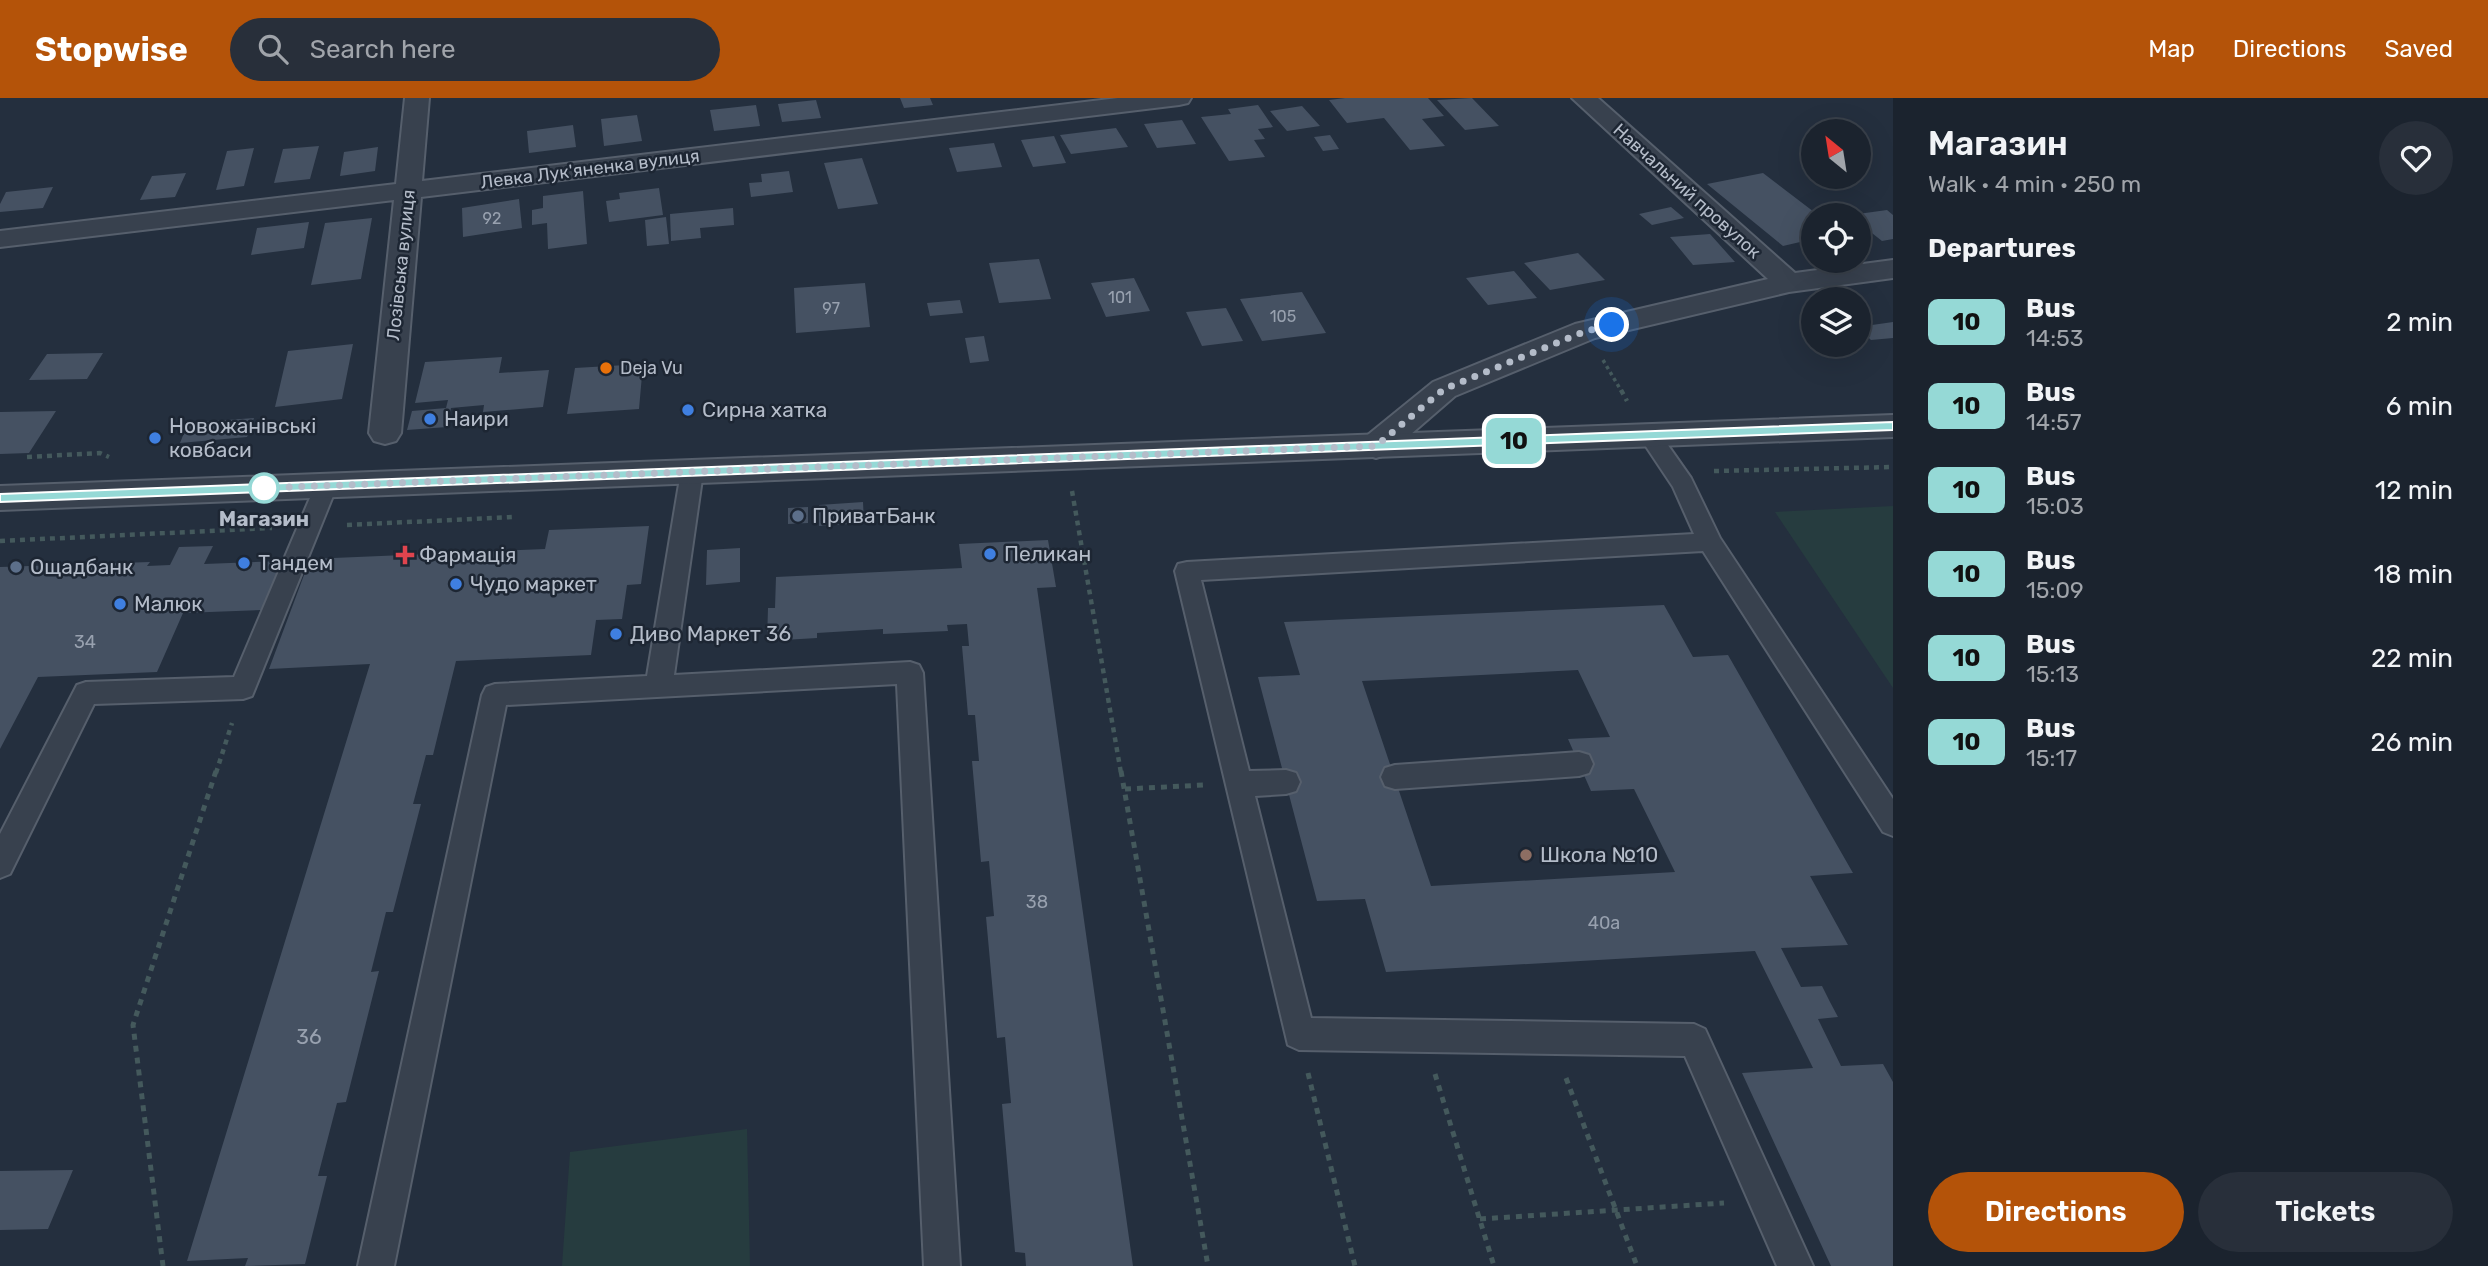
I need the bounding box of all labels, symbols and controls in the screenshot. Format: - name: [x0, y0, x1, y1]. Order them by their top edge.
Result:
- search box: [230, 18, 720, 81]
- text: Stopwise: [35, 30, 188, 69]
- icon: search: [254, 30, 292, 68]
- text: Search here: [310, 34, 456, 65]
- text: Map: [2148, 35, 2195, 63]
- text: Directions: [2233, 35, 2346, 63]
- text: Saved: [2384, 35, 2453, 63]
- street label: Навчальний провулок: [1609, 119, 1766, 263]
- north arrow: [1801, 119, 1871, 189]
- map controls: [1801, 119, 1871, 357]
- button: heart: [2379, 121, 2453, 195]
- text: Магазин: [1928, 124, 2068, 163]
- street label: Левка Лук'яненка вулиця: [479, 145, 701, 193]
- text: Walk · 4 min · 250 m: [1928, 170, 2141, 198]
- street label: Лозівська вулиця: [382, 189, 420, 341]
- button: locate: [1801, 203, 1871, 273]
- house number: 92: [483, 209, 501, 228]
- text: Departures: [1928, 233, 2076, 264]
- button: layers: [1801, 287, 1871, 357]
- house number: 101: [1108, 288, 1132, 307]
- text: Bus: [2026, 293, 2075, 324]
- house number: 97: [822, 299, 840, 318]
- house number: 105: [1270, 307, 1296, 326]
- your location: [1594, 307, 1629, 342]
- text: 2 min: [2386, 307, 2453, 338]
- text: 10: [1952, 308, 1981, 336]
- text: 14:53: [2026, 324, 2084, 352]
- place label: Deja Vu: [620, 357, 683, 379]
- marker: Deja Vu: [598, 360, 614, 376]
- text: Bus: [2026, 377, 2075, 408]
- text: 6 min: [2386, 391, 2453, 422]
- text: 10: [1952, 392, 1981, 420]
- place label: Сирна хатка: [702, 397, 827, 422]
- marker: Сирна хатка: [680, 402, 696, 418]
- place label: Наири: [444, 406, 509, 431]
- text: 14:57: [2026, 408, 2081, 436]
- marker: Наири: [422, 411, 438, 427]
- place label: Новожанівські ковбаси: [169, 413, 316, 462]
- line badge: 10: [1482, 418, 1546, 464]
- text: 10: [1500, 427, 1528, 455]
- marker: Новожанівські ковбаси: [147, 430, 163, 446]
- text: Bus: [2026, 461, 2075, 492]
- marker: Магазин: [249, 473, 279, 503]
- text: 12 min: [2375, 475, 2453, 506]
- text: 10: [1952, 476, 1981, 504]
- text: 15:03: [2026, 492, 2084, 520]
- place label: ПриватБанк: [812, 503, 936, 528]
- place label: Магазин: [219, 506, 309, 531]
- marker: ПриватБанк: [790, 508, 806, 524]
- place label: Пеликан: [1004, 541, 1091, 566]
- place label: Фармація: [419, 542, 517, 567]
- text: Bus: [2026, 545, 2075, 576]
- marker: Пеликан: [982, 546, 998, 562]
- marker: Фармація: [397, 547, 413, 563]
- place label: Тандем: [258, 550, 333, 575]
- place label: Ощадбанк: [30, 554, 133, 579]
- marker: Тандем: [236, 555, 252, 571]
- marker: Ощадбанк: [8, 559, 24, 575]
- text: 18 min: [2374, 559, 2453, 590]
- text: 10: [1952, 560, 1981, 588]
- place label: Чудо маркет: [470, 571, 597, 596]
- marker: Чудо маркет: [448, 576, 464, 592]
- text: 15:09: [2026, 576, 2084, 604]
- place label: Малюк: [134, 591, 202, 616]
- marker: Малюк: [112, 596, 128, 612]
- place label: Диво Маркет 36: [630, 621, 791, 646]
- marker: Диво Маркет 36: [608, 626, 624, 642]
- text: Bus: [2026, 629, 2075, 660]
- house number: 34: [74, 631, 96, 653]
- text: 22 min: [2371, 643, 2453, 674]
- text: 10: [1952, 644, 1981, 672]
- text: 15:13: [2026, 660, 2079, 688]
- text: Bus: [2026, 713, 2075, 744]
- text: 26 min: [2371, 727, 2453, 758]
- text: 10: [1952, 728, 1981, 756]
- text: 15:17: [2026, 744, 2077, 772]
- place label: Школа №10: [1540, 842, 1658, 867]
- marker: Школа №10: [1518, 847, 1534, 863]
- house number: 38: [1026, 891, 1048, 913]
- house number: 40а: [1588, 912, 1620, 934]
- house number: 36: [296, 1024, 322, 1049]
- button: Directions: [1928, 1172, 2184, 1252]
- button: Tickets: [2198, 1172, 2453, 1252]

